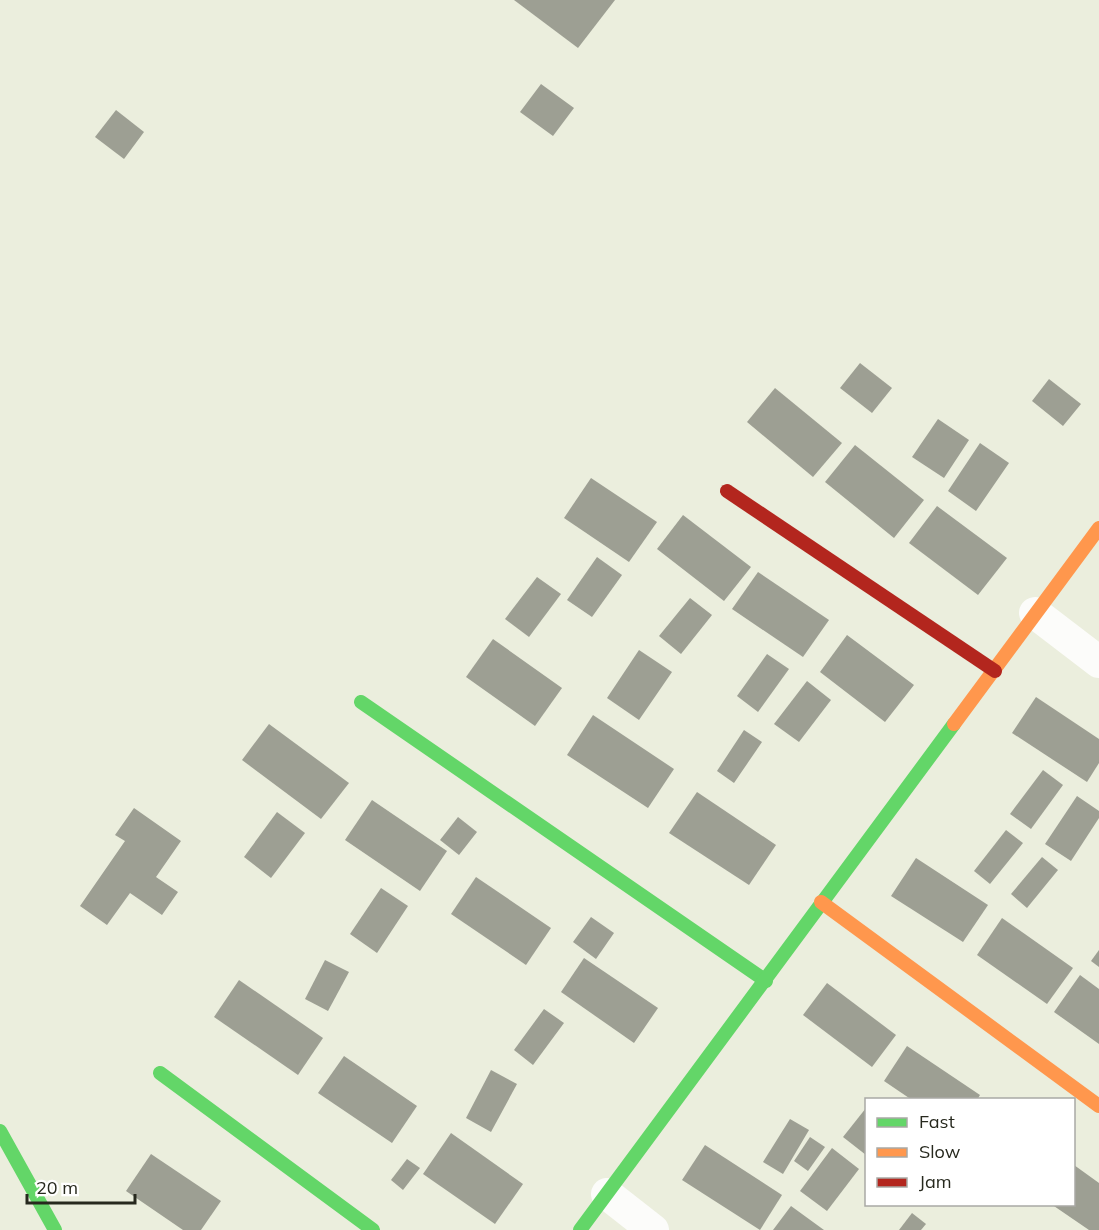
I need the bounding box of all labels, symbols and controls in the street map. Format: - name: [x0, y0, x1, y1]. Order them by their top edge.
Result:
- legend: [865, 1098, 1075, 1206]
- text: Fast: [919, 1110, 955, 1133]
- text: Slow: [919, 1140, 961, 1163]
- scale bar: [27, 1167, 135, 1205]
- text: Jam: [919, 1170, 952, 1193]
- text: 20 m: [36, 1176, 78, 1199]

